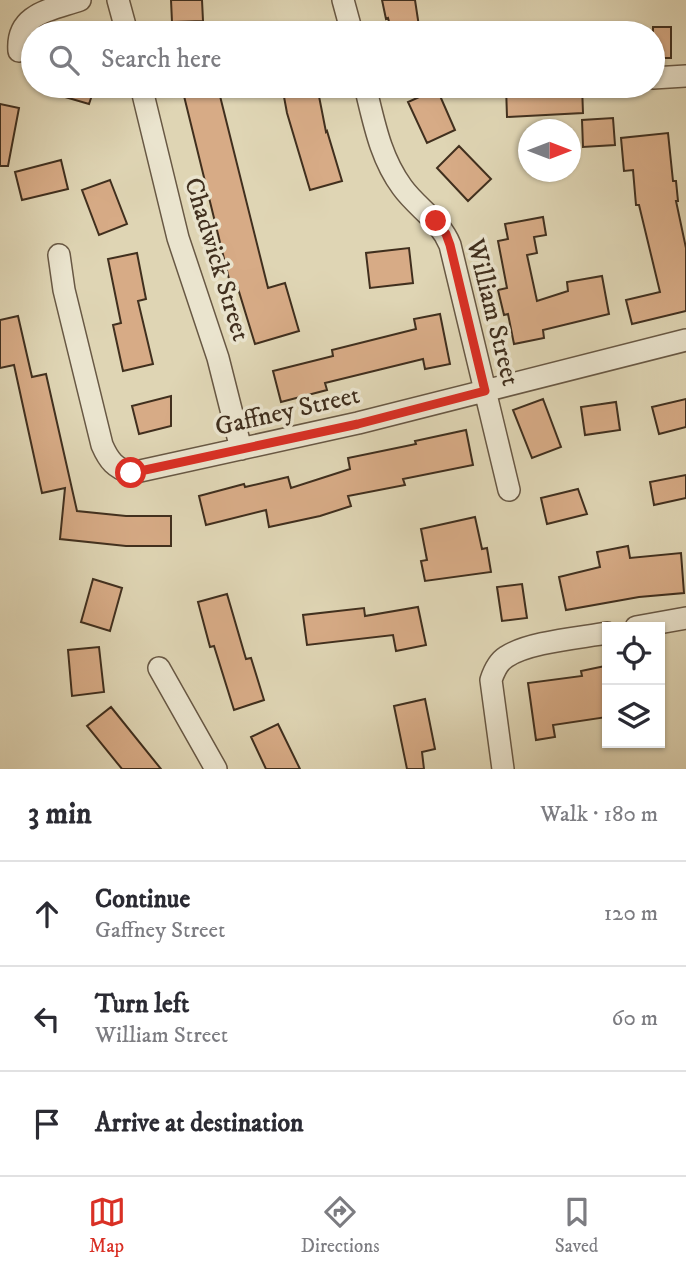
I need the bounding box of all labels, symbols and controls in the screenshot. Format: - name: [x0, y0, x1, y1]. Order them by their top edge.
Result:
- search box: [21, 21, 665, 98]
- icon: search: [45, 41, 83, 79]
- text: Search here: [101, 43, 221, 76]
- north arrow: [518, 119, 581, 182]
- street label: Chadwick Street: [176, 174, 257, 345]
- route end: [420, 205, 451, 236]
- street label: William Street: [458, 234, 527, 389]
- street label: Gaffney Street: [212, 379, 363, 444]
- route start: [115, 457, 146, 488]
- map controls: [602, 622, 665, 748]
- button: locate: [602, 622, 665, 685]
- button: layers: [602, 685, 665, 748]
- text: 3 min: [28, 796, 92, 833]
- text: Walk · 180 m: [540, 800, 658, 829]
- text: Continue: [95, 883, 190, 916]
- icon: ahead: [28, 895, 66, 933]
- text: 120 m: [604, 899, 658, 928]
- text: Gaffney Street: [95, 916, 225, 945]
- text: Turn left: [95, 988, 189, 1021]
- icon: left: [28, 1000, 66, 1038]
- text: 60 m: [611, 1004, 658, 1033]
- text: William Street: [95, 1021, 228, 1050]
- icon: arrive: [28, 1105, 66, 1143]
- text: Arrive at destination: [95, 1107, 304, 1140]
- tab: Map: [88, 1193, 126, 1258]
- tab: Directions: [301, 1193, 380, 1258]
- tab: Saved: [555, 1193, 598, 1258]

